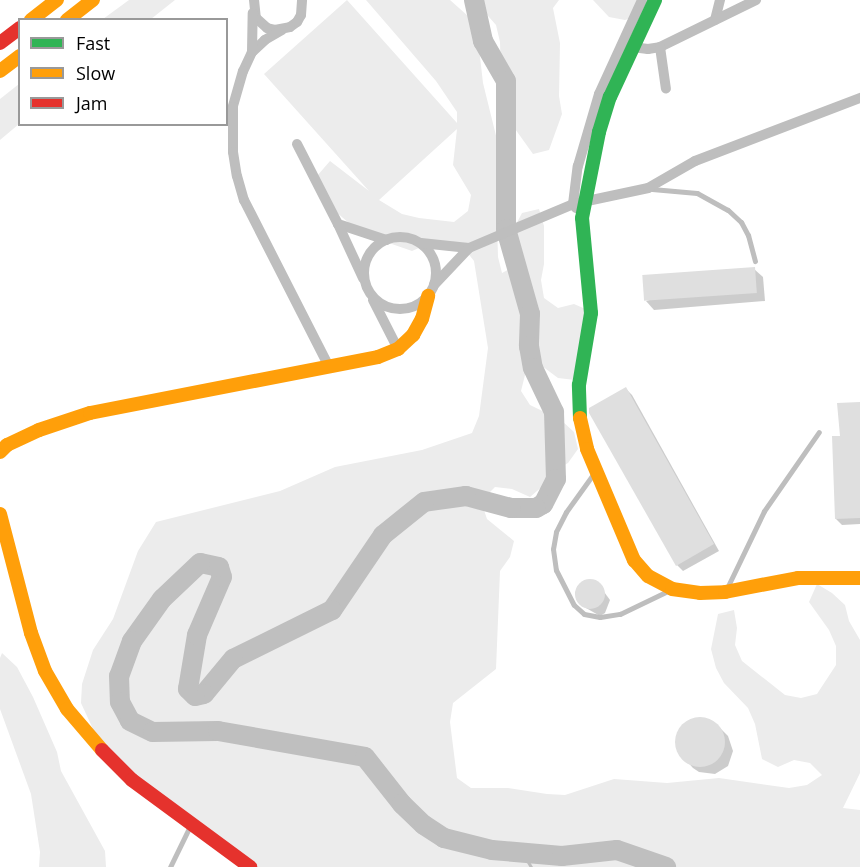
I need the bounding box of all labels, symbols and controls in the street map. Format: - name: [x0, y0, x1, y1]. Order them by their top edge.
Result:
- legend: [18, 18, 228, 126]
- text: Fast: [76, 31, 110, 55]
- text: Slow: [76, 61, 115, 85]
- text: Jam: [76, 91, 108, 115]

